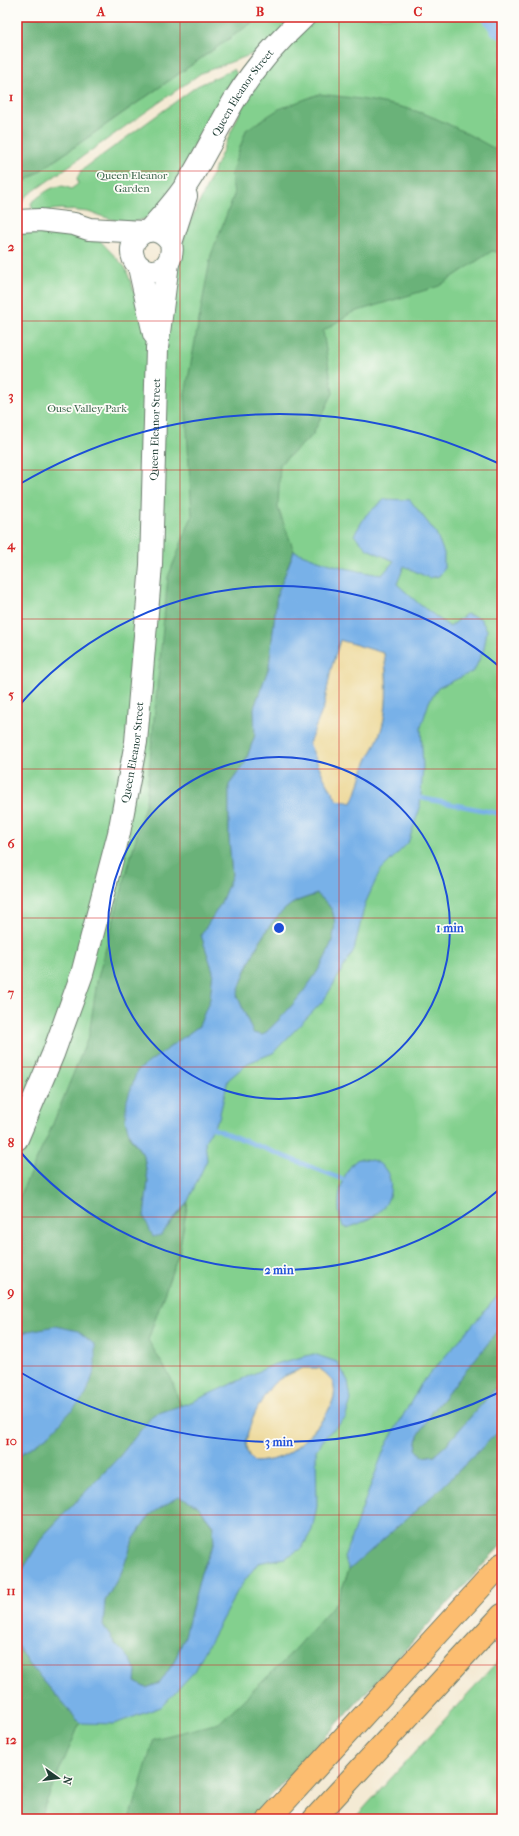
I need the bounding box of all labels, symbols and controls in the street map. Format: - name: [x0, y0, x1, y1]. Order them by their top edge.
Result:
- text: A: [96, 4, 106, 19]
- text: B: [256, 4, 265, 19]
- text: C: [414, 4, 423, 19]
- street label: Queen Eleanor Street: [209, 46, 276, 139]
- text: 1: [9, 89, 14, 104]
- park label: Queen Eleanor Garden: [97, 169, 168, 195]
- text: 2: [8, 239, 15, 254]
- street label: Queen Eleanor Street: [147, 378, 163, 481]
- text: 3: [8, 388, 14, 404]
- park label: Ouse Valley Park: [47, 402, 127, 415]
- text: 4: [6, 537, 16, 553]
- text: 5: [8, 687, 14, 702]
- street label: Queen Eleanor Street: [118, 701, 146, 804]
- text: 6: [7, 836, 15, 851]
- centre of rings: [272, 921, 286, 935]
- text: 1 min: [436, 921, 465, 935]
- text: 7: [7, 985, 15, 1000]
- text: 8: [8, 1135, 15, 1150]
- text: 2 min: [264, 1263, 295, 1277]
- text: 9: [7, 1284, 15, 1300]
- text: 10: [5, 1433, 17, 1448]
- text: 3 min: [265, 1435, 294, 1450]
- text: 11: [6, 1583, 16, 1598]
- text: 12: [5, 1732, 17, 1747]
- north arrow: [38, 1758, 78, 1798]
- text: N: [60, 1775, 75, 1787]

